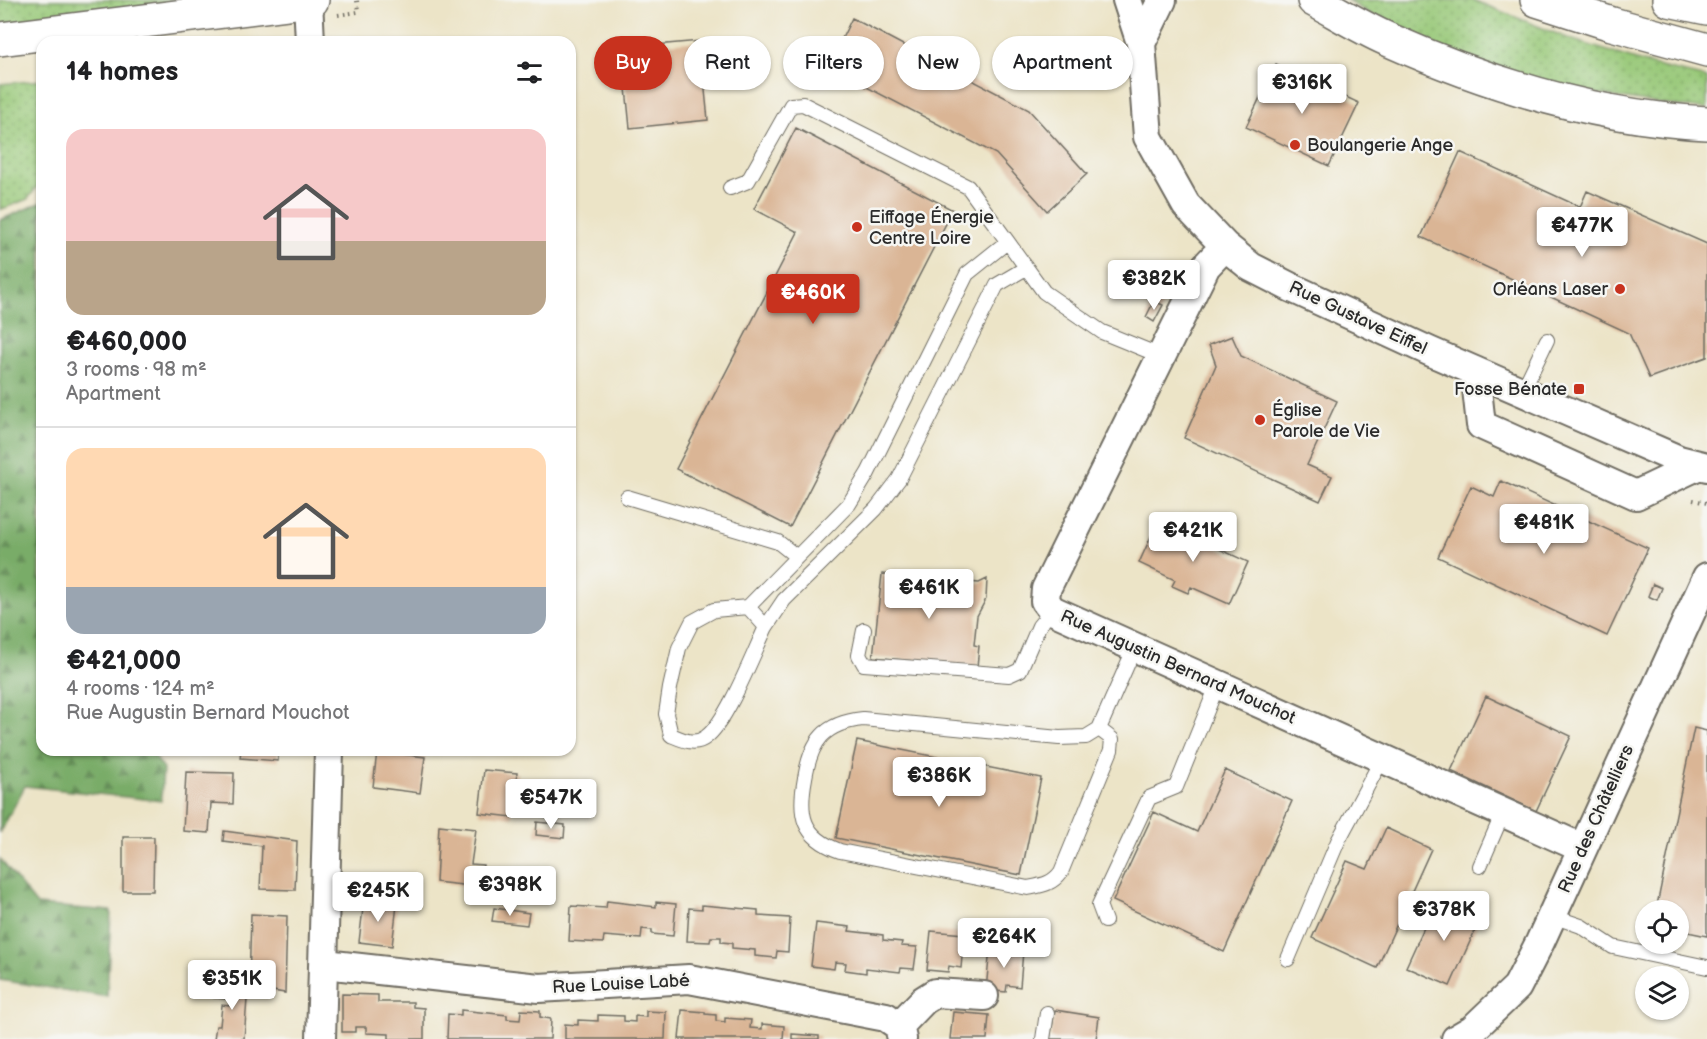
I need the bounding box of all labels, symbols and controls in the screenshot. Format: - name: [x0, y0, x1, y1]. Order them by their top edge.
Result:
- chip: Buy: [594, 36, 672, 90]
- chip: Rent: [684, 36, 771, 90]
- chip: Filters: [783, 36, 884, 90]
- chip: New: [896, 36, 980, 90]
- chip: Apartment: [992, 36, 1133, 90]
- icon: filters: [513, 56, 546, 89]
- text: 14 homes: [66, 57, 178, 88]
- pin: €316K: [1260, 64, 1344, 115]
- text: €316K: [1272, 71, 1332, 95]
- place label: Boulangerie Ange: [1307, 135, 1454, 156]
- marker: Boulangerie Ange: [1288, 138, 1302, 152]
- icon: home: [252, 168, 360, 276]
- place label: Eiffage Énergie Centre Loire: [869, 205, 994, 249]
- pin: €477K: [1540, 207, 1624, 258]
- text: €477K: [1551, 214, 1613, 238]
- marker: Eiffage Énergie Centre Loire: [850, 220, 864, 234]
- pin: €382K: [1112, 260, 1196, 311]
- text: €382K: [1122, 267, 1186, 291]
- pin: €460K: [771, 274, 855, 325]
- street label: Rue Gustave Eiffel: [1286, 277, 1430, 359]
- place label: Orléans Laser: [1493, 279, 1608, 300]
- text: €460K: [780, 281, 846, 305]
- marker: Orléans Laser: [1613, 282, 1627, 296]
- text: €460,000: [66, 327, 187, 358]
- text: 3 rooms · 98 m²: [66, 358, 207, 382]
- place label: Fosse Bénate: [1454, 379, 1567, 400]
- text: Apartment: [66, 382, 161, 406]
- marker: Fosse Bénate: [1572, 382, 1586, 396]
- place label: Église Parole de Vie: [1272, 398, 1380, 442]
- marker: Église Parole de Vie: [1253, 413, 1267, 427]
- icon: home: [252, 487, 360, 595]
- pin: €481K: [1502, 504, 1586, 555]
- text: €481K: [1514, 511, 1574, 535]
- pin: €421K: [1151, 512, 1235, 563]
- text: €421K: [1163, 519, 1223, 543]
- pin: €461K: [887, 569, 971, 620]
- text: €461K: [899, 576, 960, 600]
- street label: Rue Augustin Bernard Mouchot: [1057, 606, 1299, 729]
- text: €421,000: [66, 646, 181, 677]
- text: 4 rooms · 124 m²: [66, 677, 215, 701]
- text: Rue Augustin Bernard Mouchot: [66, 701, 349, 725]
- street label: Rue des Châtelliers: [1554, 742, 1638, 896]
- pin: €386K: [897, 757, 981, 808]
- text: €386K: [907, 764, 971, 788]
- pin: €547K: [509, 779, 593, 830]
- text: €547K: [519, 786, 583, 810]
- pin: €398K: [468, 866, 552, 917]
- pin: €245K: [336, 872, 420, 923]
- text: €398K: [478, 873, 542, 897]
- text: €245K: [346, 879, 410, 903]
- pin: €378K: [1402, 891, 1486, 942]
- text: €378K: [1412, 898, 1476, 922]
- map controls: [1635, 900, 1689, 1020]
- button: locate: [1635, 900, 1689, 954]
- pin: €264K: [962, 918, 1046, 969]
- text: €264K: [972, 925, 1036, 949]
- pin: €351K: [190, 960, 274, 1011]
- button: layers: [1635, 966, 1689, 1020]
- text: €351K: [202, 967, 262, 991]
- street label: Rue Louise Labé: [552, 970, 691, 998]

